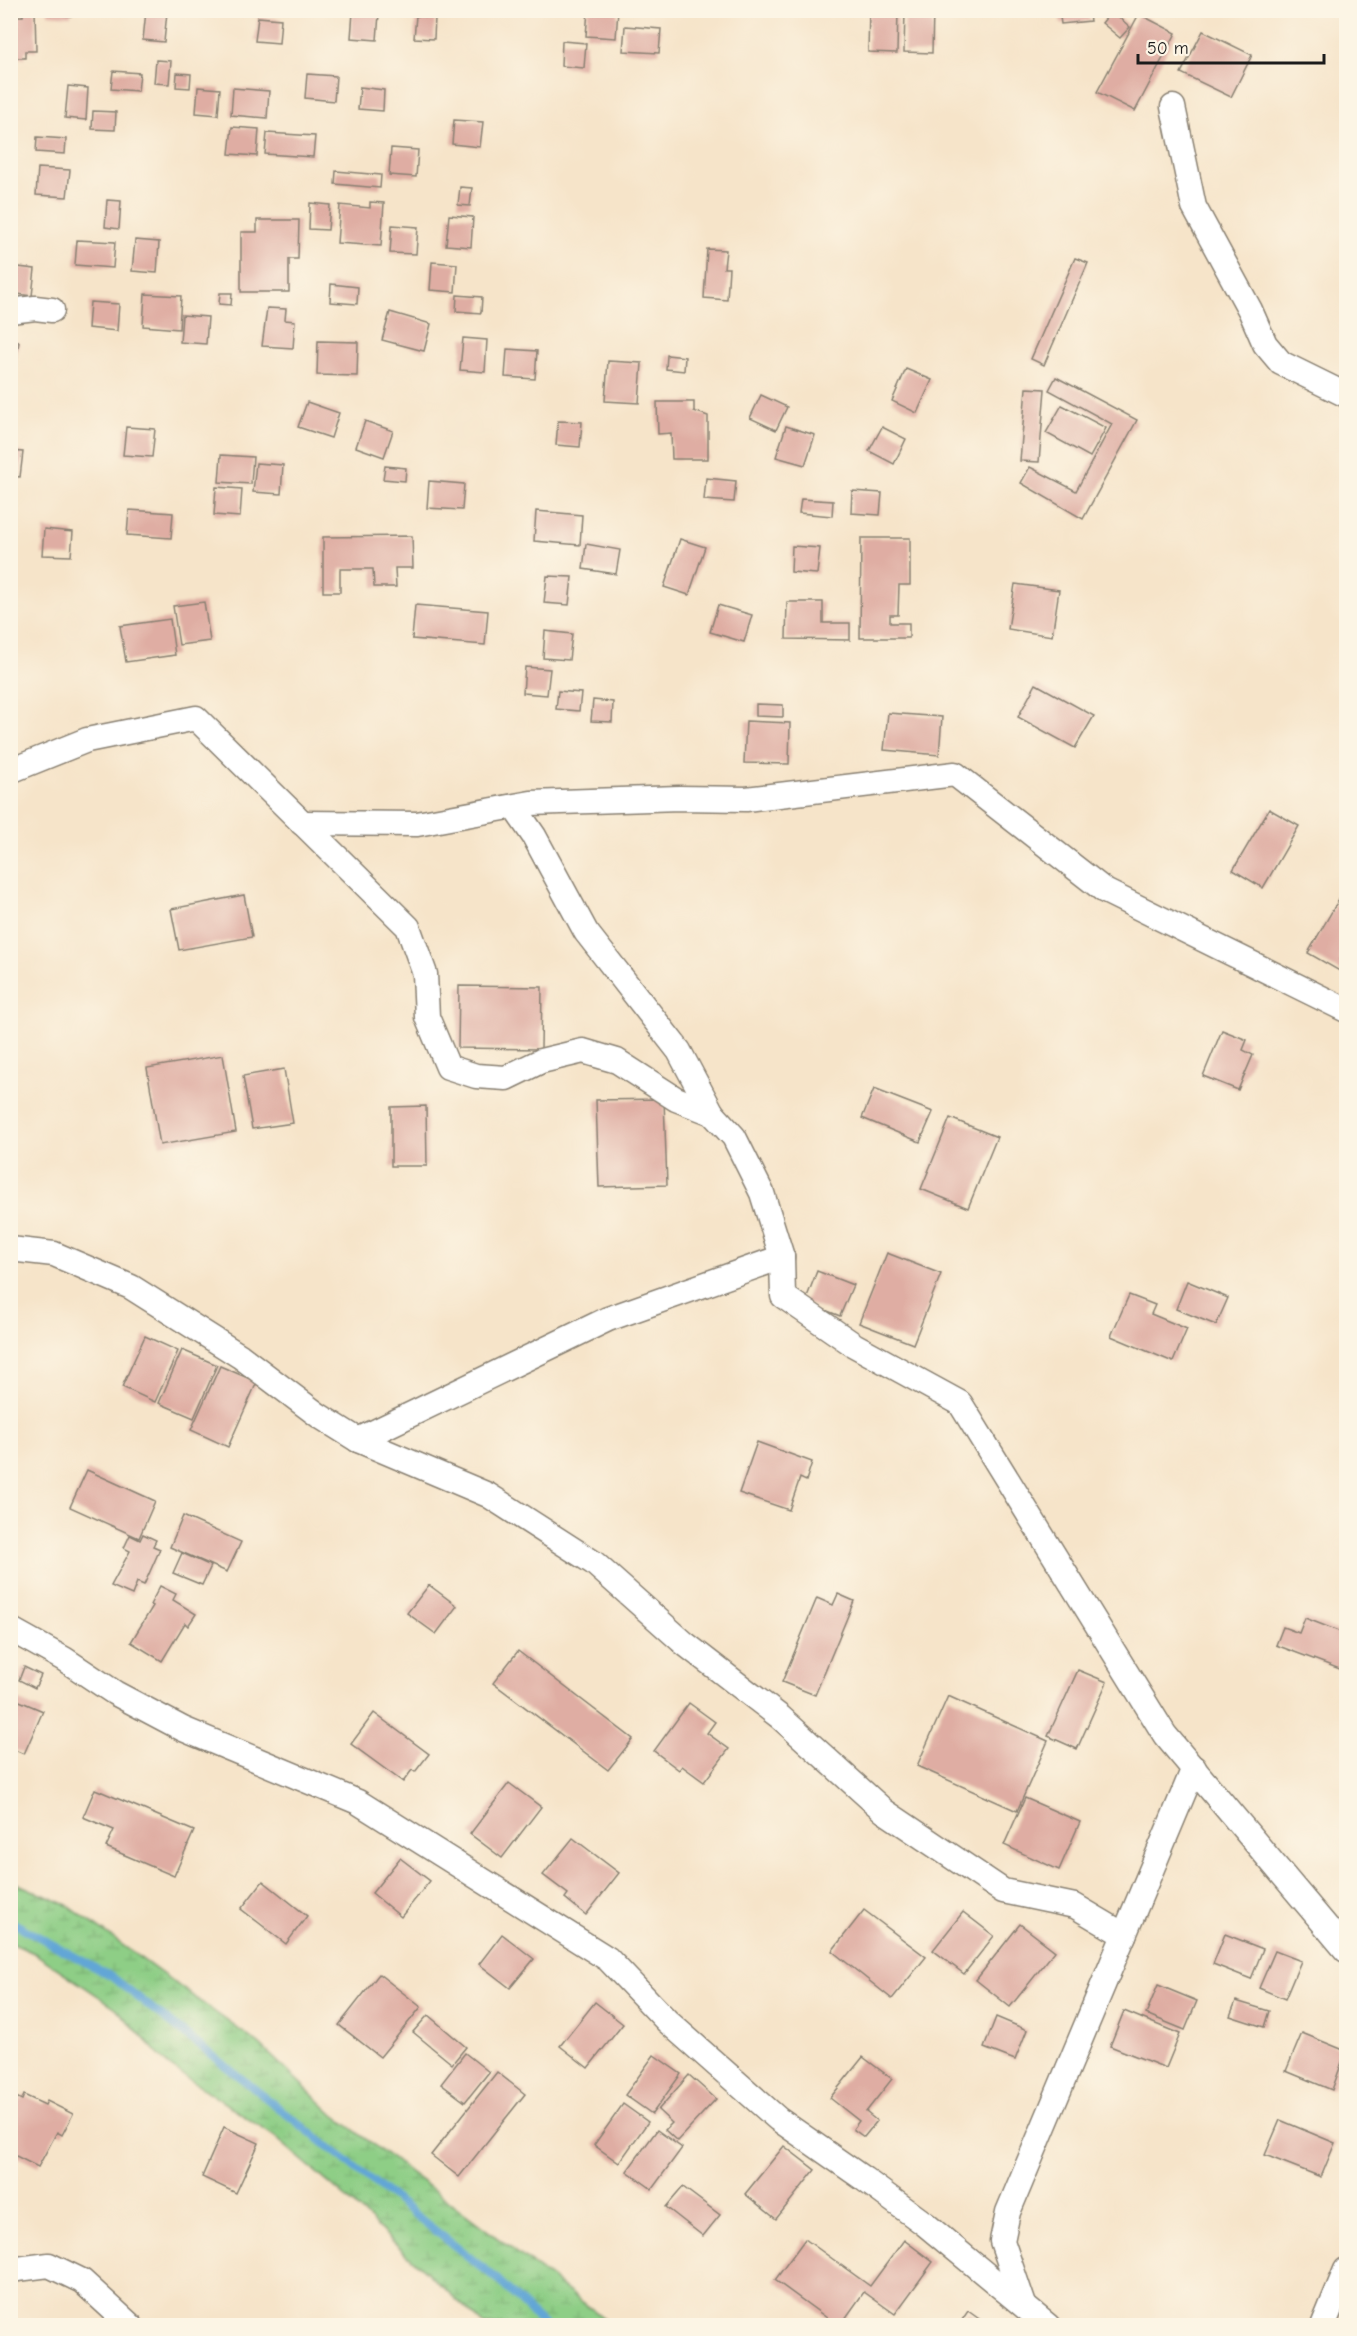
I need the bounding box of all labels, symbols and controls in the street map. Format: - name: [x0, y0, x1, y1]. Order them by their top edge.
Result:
- scale bar: [1138, 27, 1324, 65]
- text: 50 m: [1147, 38, 1189, 59]

